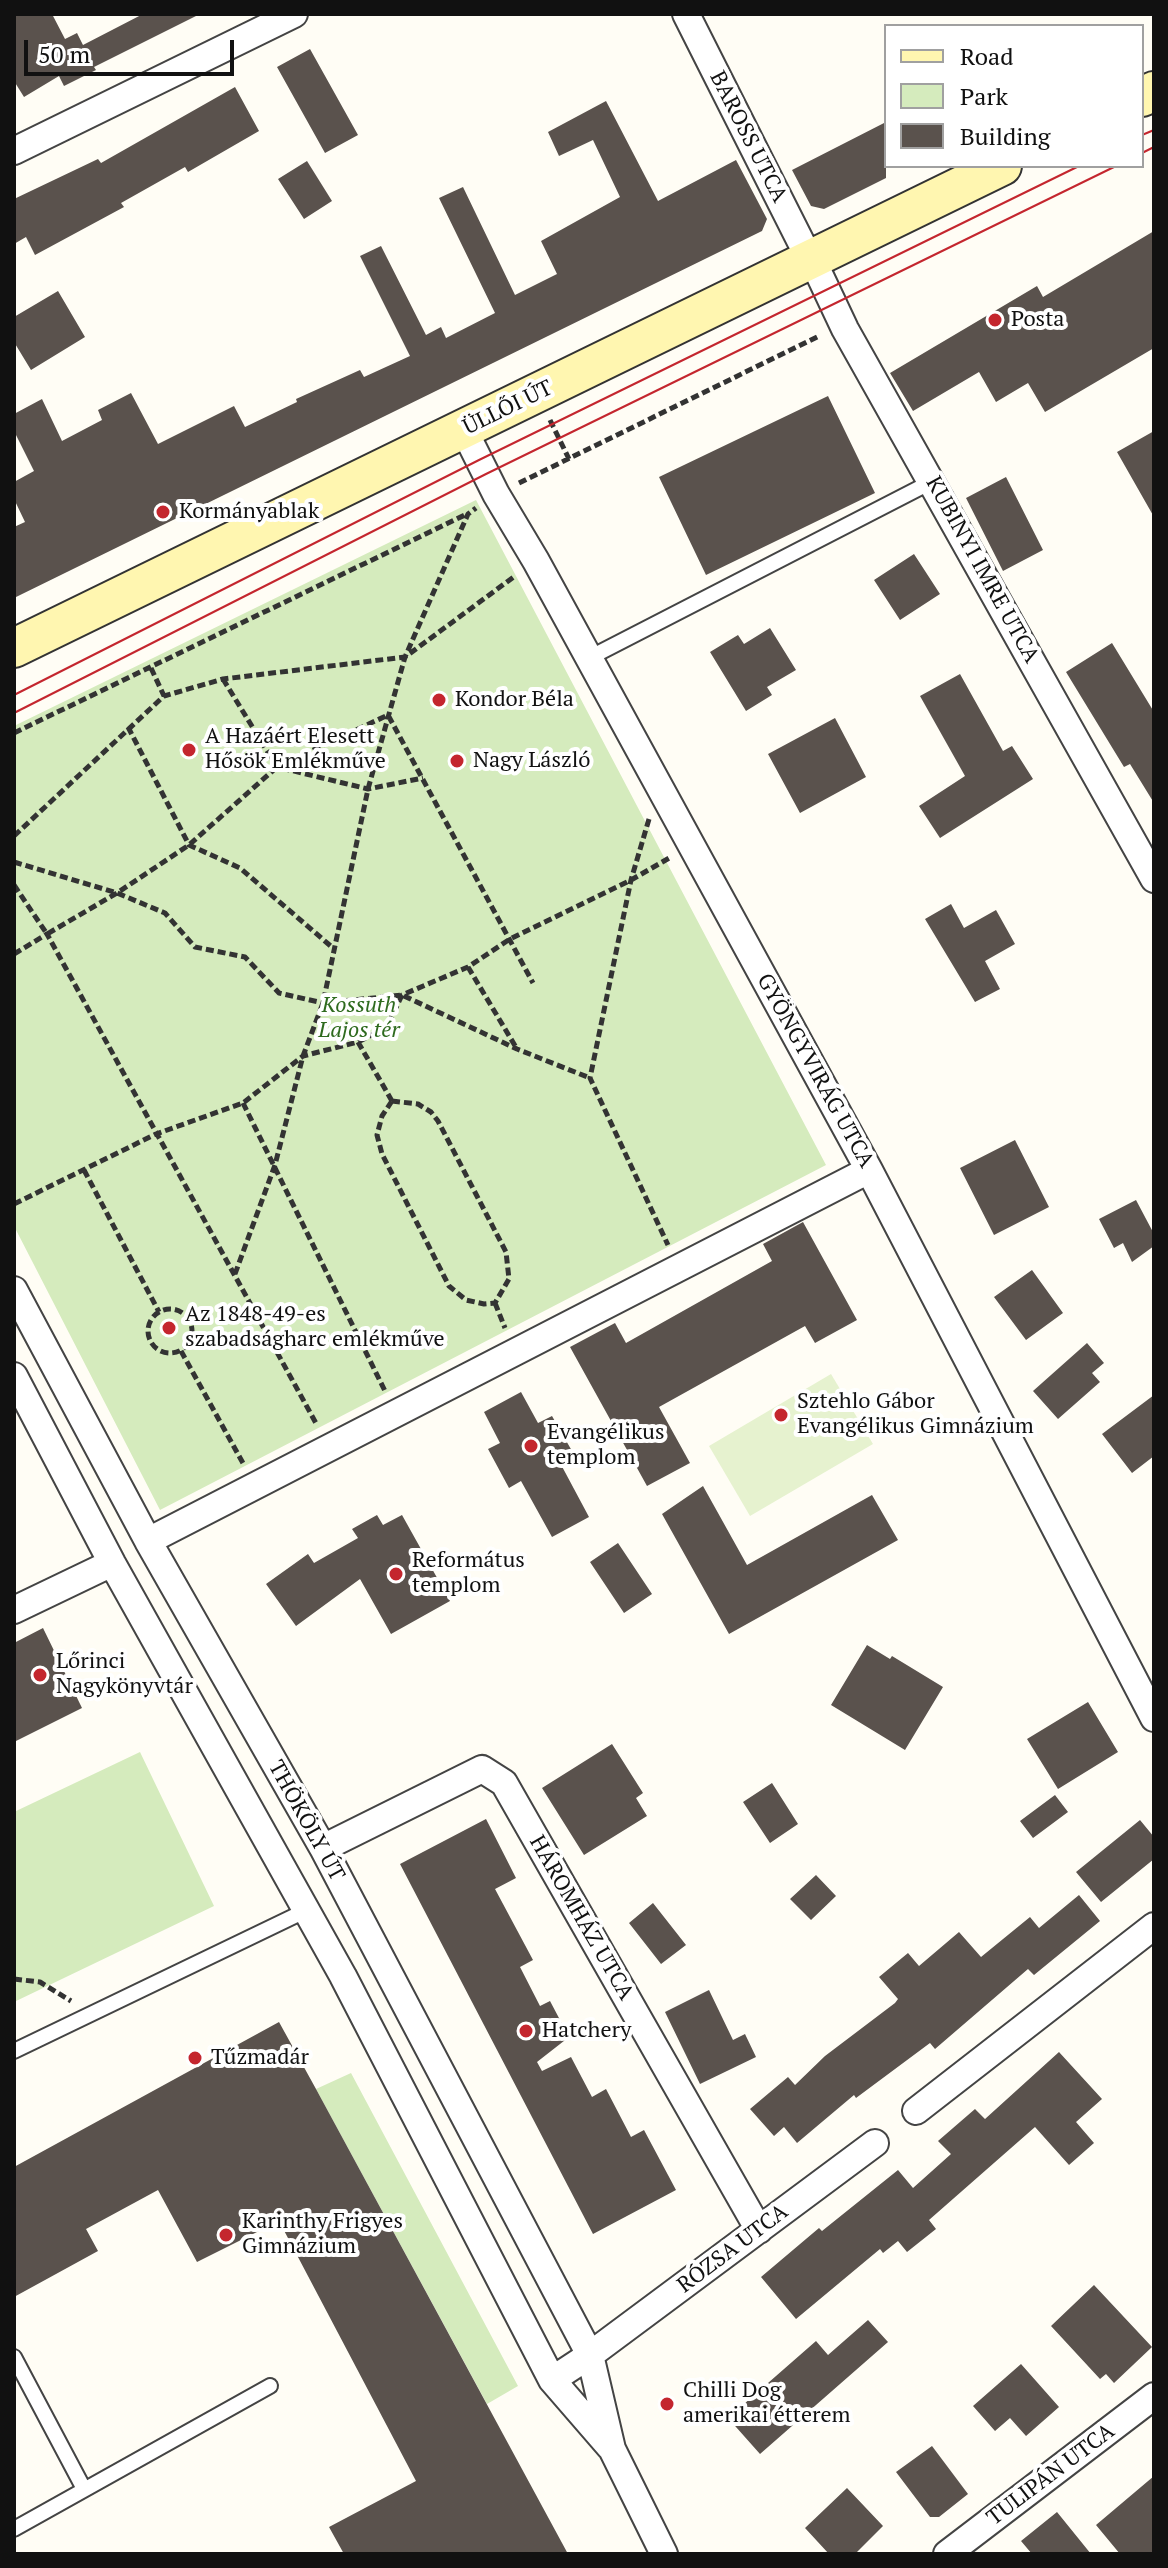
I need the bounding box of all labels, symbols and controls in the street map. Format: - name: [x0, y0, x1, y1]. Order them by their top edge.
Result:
- scale bar: [28, 24, 238, 74]
- legend: [884, 24, 1144, 168]
- text: 50 m: [38, 38, 90, 70]
- text: Road: [960, 40, 1014, 72]
- street label: BAROSS UTCA: [704, 67, 792, 207]
- text: Park: [960, 80, 1008, 112]
- text: Building: [960, 120, 1050, 152]
- place label: Posta: [1011, 307, 1064, 333]
- marker: Posta: [986, 311, 1004, 329]
- street label: ÜLLŐI ÚT: [459, 375, 557, 441]
- street label: KUBINYI IMRE UTCA: [920, 472, 1044, 668]
- place label: Kormányablak: [179, 499, 319, 525]
- marker: Kormányablak: [154, 503, 172, 521]
- place label: Kondor Béla: [455, 687, 574, 713]
- marker: Kondor Béla: [430, 691, 448, 709]
- place label: A Hazáért Elesett Hősök Emlékműve: [205, 724, 386, 776]
- marker: A Hazáért Elesett Hősök Emlékműve: [180, 741, 198, 759]
- place label: Nagy László: [473, 748, 590, 774]
- marker: Nagy László: [448, 752, 466, 770]
- street label: GYÖNGYVIRÁG UTCA: [751, 969, 879, 1173]
- park label: Kossuth Lajos tér: [318, 993, 400, 1044]
- place label: Az 1848-49-es szabadságharc emlékműve: [185, 1302, 444, 1354]
- marker: Az 1848-49-es szabadságharc emlékműve: [160, 1319, 178, 1337]
- place label: Sztehlo Gábor Evangélikus Gimnázium: [797, 1389, 1034, 1440]
- marker: Sztehlo Gábor Evangélikus Gimnázium: [772, 1406, 790, 1424]
- place label: Evangélikus templom: [547, 1420, 665, 1472]
- marker: Evangélikus templom: [522, 1437, 540, 1455]
- place label: Református templom: [412, 1548, 525, 1600]
- marker: Református templom: [387, 1565, 405, 1583]
- place label: Lőrinci Nagykönyvtár: [56, 1649, 193, 1700]
- marker: Lőrinci Nagykönyvtár: [31, 1666, 49, 1684]
- street label: THÖKÖLY ÚT: [262, 1756, 350, 1886]
- street label: HÁROMHÁZ UTCA: [523, 1831, 639, 2005]
- place label: Hatchery: [542, 2018, 631, 2044]
- marker: Hatchery: [517, 2022, 535, 2040]
- place label: Tűzmadár: [211, 2045, 309, 2071]
- marker: Tűzmadár: [186, 2049, 204, 2067]
- street label: RÓZSA UTCA: [673, 2199, 793, 2299]
- place label: Karinthy Frigyes Gimnázium: [242, 2209, 403, 2260]
- marker: Karinthy Frigyes Gimnázium: [217, 2226, 235, 2244]
- place label: Chilli Dog amerikai étterem: [683, 2378, 851, 2430]
- marker: Chilli Dog amerikai étterem: [658, 2395, 676, 2413]
- street label: TULIPÁN UTCA: [982, 2418, 1120, 2532]

